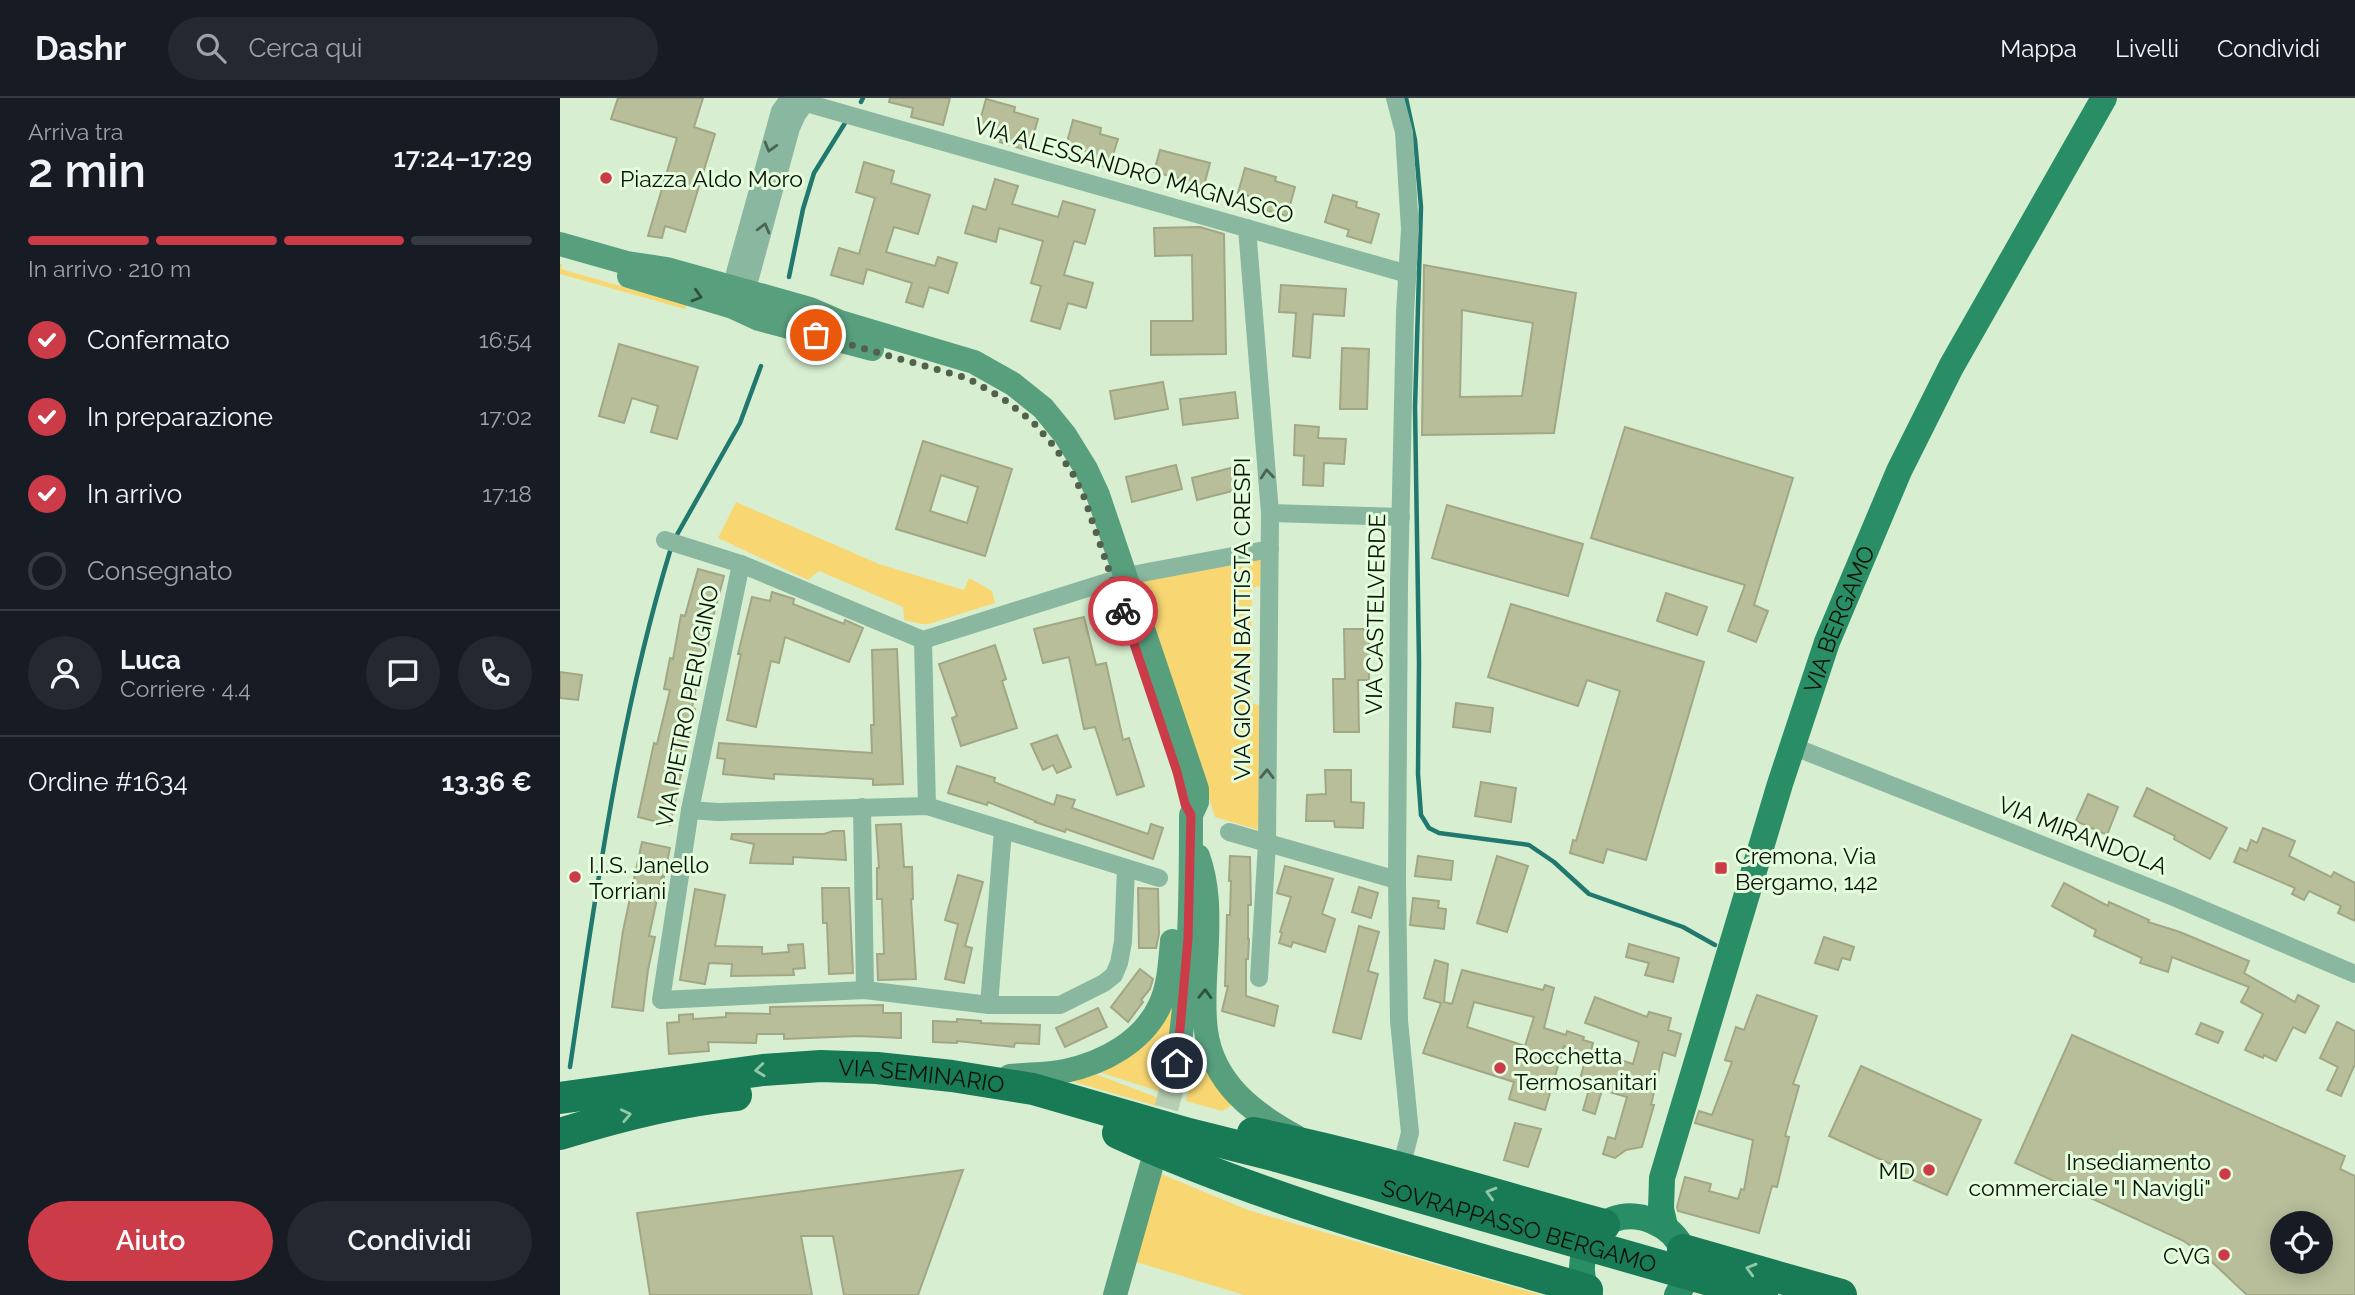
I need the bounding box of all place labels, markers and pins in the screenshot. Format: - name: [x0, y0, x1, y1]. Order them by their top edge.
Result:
- place label: Piazza Aldo Moro: [620, 165, 803, 192]
- marker: Piazza Aldo Moro: [598, 170, 614, 186]
- pin: [786, 305, 846, 365]
- place label: Cremona, Via Bergamo, 142: [1735, 842, 1878, 895]
- place label: I.I.S. Janello Torriani: [589, 851, 709, 904]
- marker: Cremona, Via Bergamo, 142: [1713, 860, 1729, 876]
- marker: I.I.S. Janello Torriani: [567, 869, 583, 885]
- pin: [1147, 1033, 1207, 1093]
- place label: Rocchetta Termosanitari: [1514, 1042, 1657, 1095]
- marker: Rocchetta Termosanitari: [1492, 1060, 1508, 1076]
- place label: Insediamento commerciale "I Navigli": [1968, 1148, 2211, 1201]
- place label: MD: [1878, 1157, 1915, 1184]
- marker: MD: [1921, 1162, 1937, 1178]
- marker: Insediamento commerciale "I Navigli": [2217, 1166, 2233, 1182]
- place label: CVG: [2163, 1242, 2210, 1269]
- marker: CVG: [2216, 1247, 2232, 1263]

